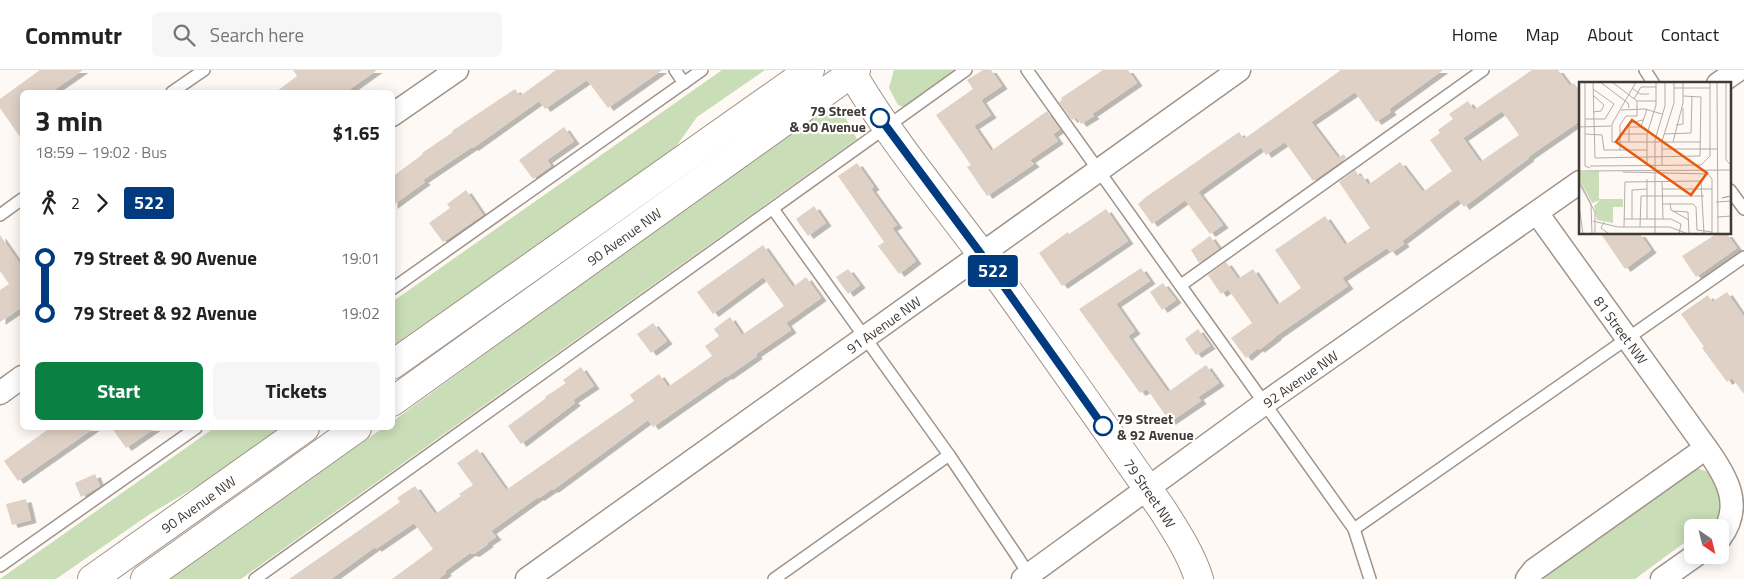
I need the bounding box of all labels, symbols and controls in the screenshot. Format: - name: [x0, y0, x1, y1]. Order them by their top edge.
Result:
- search box: [152, 12, 502, 57]
- text: Commutr: [25, 17, 122, 53]
- text: Search here: [210, 20, 304, 49]
- icon: search: [170, 21, 198, 49]
- text: Home: [1452, 21, 1498, 48]
- text: Map: [1526, 21, 1559, 48]
- text: About: [1587, 21, 1633, 48]
- text: Contact: [1661, 21, 1719, 48]
- inset map: [1579, 82, 1732, 235]
- text: 3 min: [35, 99, 103, 142]
- place label: 79 Street & 90 Avenue: [789, 100, 866, 137]
- marker: 79 Street & 90 Avenue: [870, 108, 890, 128]
- text: $1.65: [333, 118, 380, 147]
- text: 18:59 – 19:02 · Bus: [35, 140, 167, 164]
- icon: walk: [35, 189, 63, 217]
- icon: forward: [88, 189, 116, 217]
- text: 522: [134, 189, 164, 216]
- text: 2: [71, 191, 80, 215]
- street label: 90 Avenue NW: [582, 202, 666, 270]
- text: 79 Street & 90 Avenue: [73, 243, 257, 272]
- text: 19:01: [341, 246, 380, 270]
- line badge: 522: [964, 255, 1022, 287]
- text: 522: [978, 257, 1008, 284]
- street label: 91 Avenue NW: [842, 290, 925, 358]
- street label: 81 Street NW: [1589, 292, 1653, 368]
- text: 79 Street & 92 Avenue: [73, 298, 257, 327]
- text: 19:02: [341, 301, 380, 325]
- street label: 92 Avenue NW: [1258, 345, 1342, 412]
- button: Start: [35, 362, 203, 420]
- button: Tickets: [213, 362, 380, 420]
- place label: 79 Street & 92 Avenue: [1117, 408, 1194, 445]
- marker: 79 Street & 92 Avenue: [1093, 416, 1113, 436]
- street label: 79 Street NW: [1119, 454, 1182, 532]
- street label: 90 Avenue NW: [156, 470, 240, 538]
- north arrow: [1684, 519, 1729, 564]
- map controls: [1684, 519, 1729, 564]

